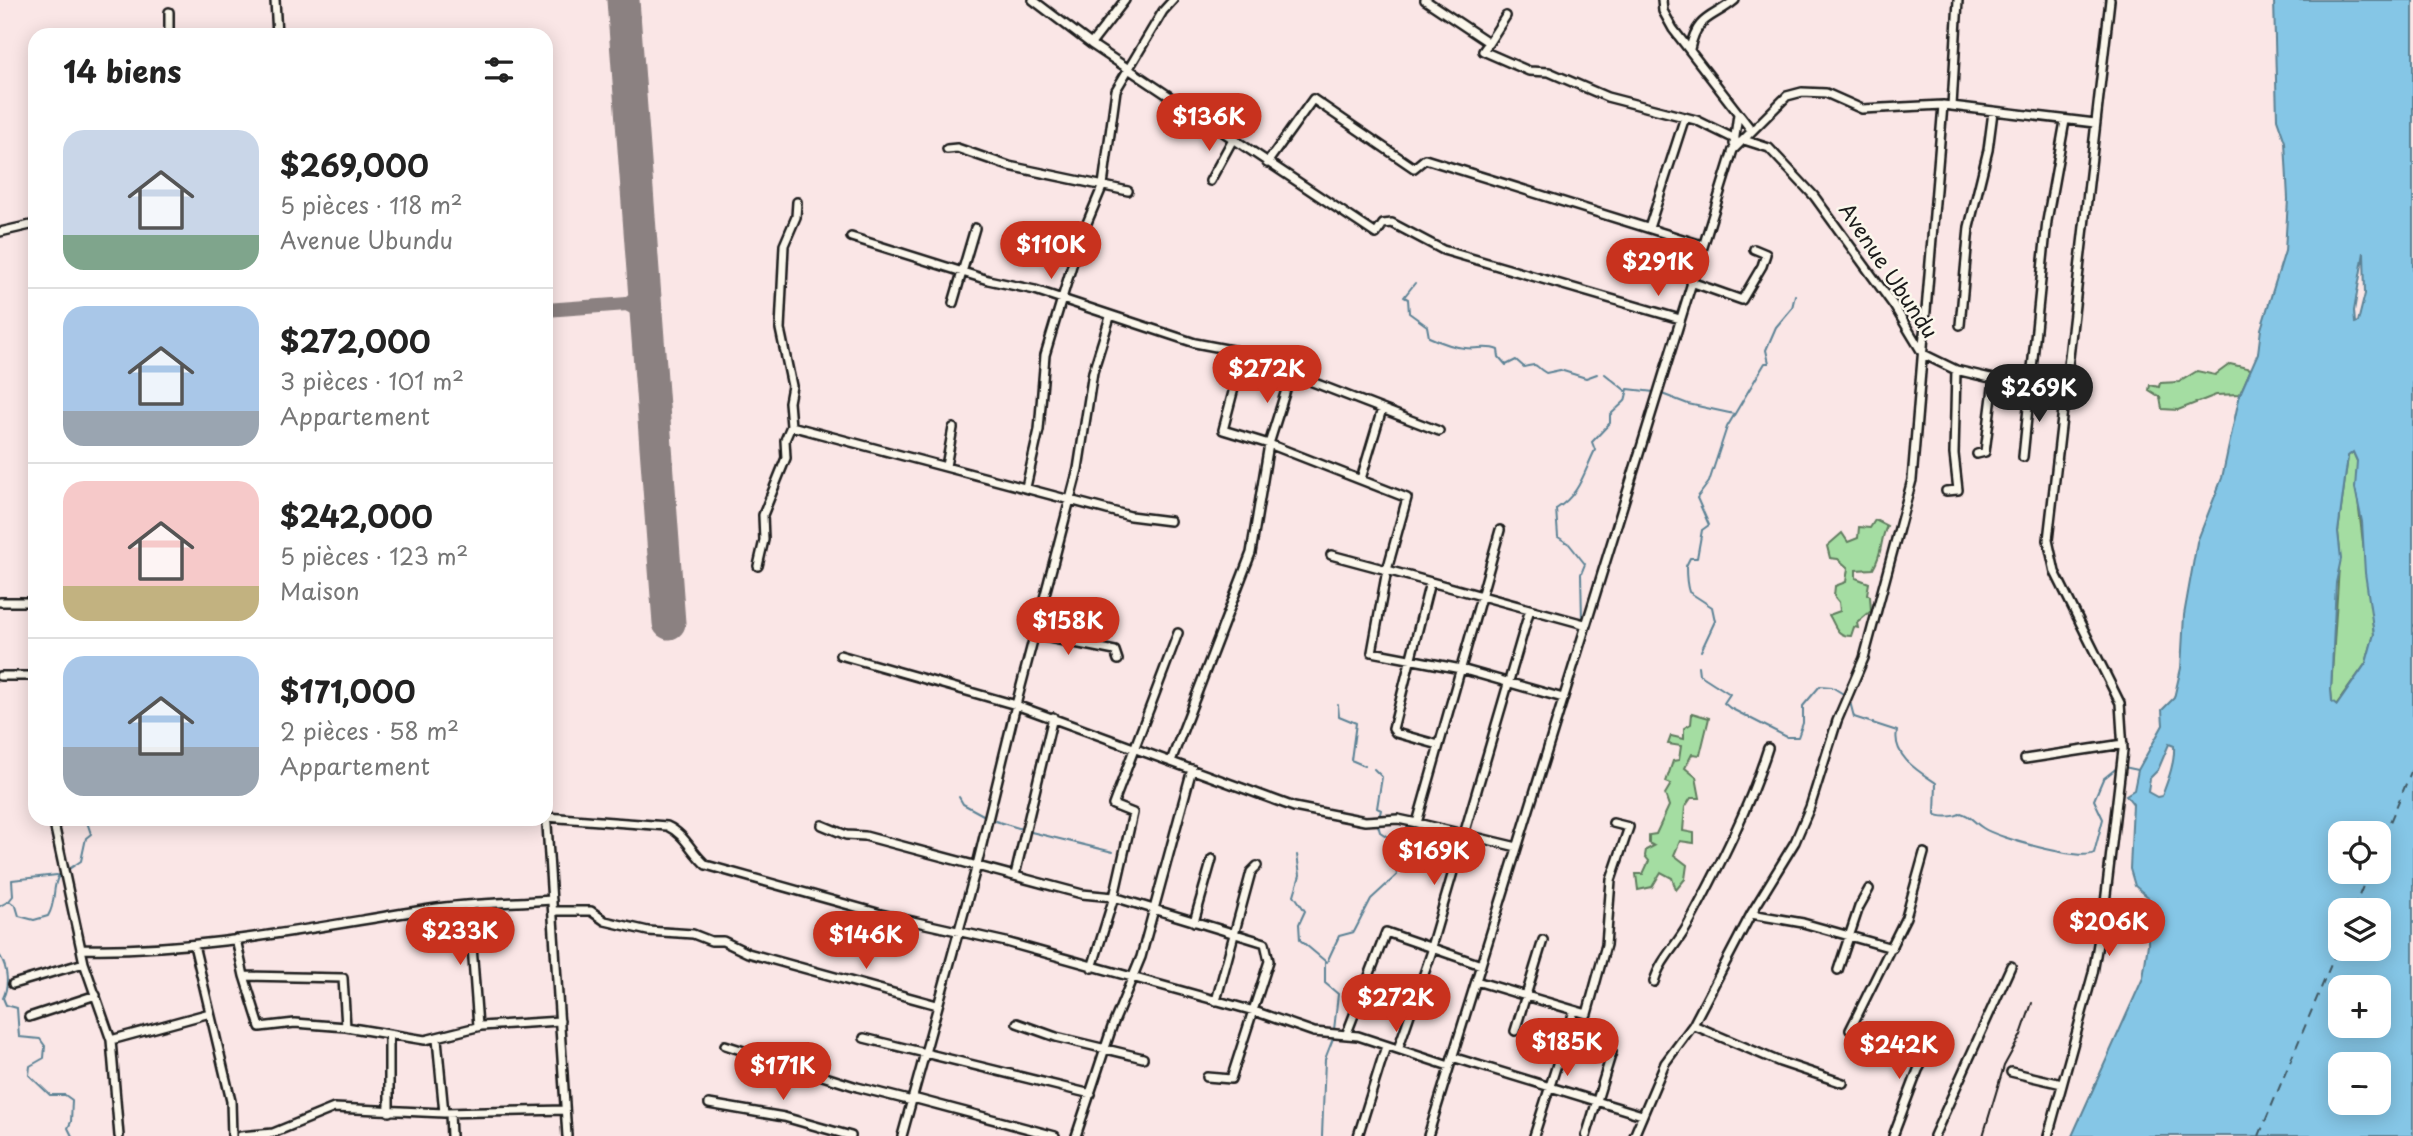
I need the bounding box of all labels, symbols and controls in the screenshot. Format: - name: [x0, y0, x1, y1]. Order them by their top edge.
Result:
- text: 14 biens: [63, 48, 182, 93]
- icon: filters: [480, 51, 518, 89]
- pin: $136K: [1160, 94, 1258, 153]
- text: $136K: [1172, 98, 1246, 133]
- text: $269,000: [280, 142, 429, 187]
- icon: home: [119, 158, 203, 242]
- text: 5 pièces · 118 m²: [280, 187, 463, 222]
- street label: Avenue Ubundu: [1832, 195, 1947, 344]
- text: Avenue Ubundu: [280, 222, 453, 257]
- pin: $110K: [1002, 222, 1100, 281]
- text: $110K: [1016, 226, 1086, 261]
- pin: $291K: [1609, 238, 1707, 298]
- text: $291K: [1622, 243, 1694, 278]
- text: $272,000: [280, 318, 431, 363]
- icon: home: [119, 334, 203, 418]
- pin: $272K: [1218, 346, 1316, 405]
- text: $272K: [1229, 350, 1305, 385]
- text: 3 pièces · 101 m²: [280, 363, 464, 398]
- pin: $269K: [1990, 364, 2088, 424]
- text: $269K: [2001, 369, 2077, 404]
- text: Appartement: [280, 398, 430, 433]
- text: $242,000: [280, 493, 433, 538]
- icon: home: [119, 509, 203, 593]
- text: 5 pièces · 123 m²: [280, 538, 468, 573]
- text: Maison: [280, 573, 360, 608]
- pin: $158K: [1019, 598, 1117, 657]
- text: $158K: [1032, 602, 1104, 637]
- text: $171,000: [280, 668, 416, 713]
- icon: home: [119, 684, 203, 768]
- text: 2 pièces · 58 m²: [280, 713, 459, 748]
- text: Appartement: [280, 748, 430, 783]
- map controls: [2328, 821, 2391, 1115]
- button: locate: [2328, 821, 2391, 884]
- pin: $169K: [1385, 828, 1483, 887]
- text: $169K: [1398, 832, 1470, 867]
- pin: $206K: [2060, 898, 2158, 958]
- button: layers: [2328, 898, 2391, 961]
- text: $206K: [2069, 903, 2149, 938]
- pin: $233K: [411, 908, 509, 967]
- text: $233K: [422, 912, 498, 947]
- pin: $146K: [817, 912, 915, 971]
- text: $146K: [829, 916, 903, 951]
- pin: $272K: [1347, 974, 1445, 1034]
- button: +: [2328, 975, 2391, 1038]
- text: $272K: [1358, 979, 1434, 1014]
- pin: $185K: [1518, 1018, 1616, 1078]
- pin: $242K: [1850, 1021, 1948, 1081]
- text: $185K: [1532, 1023, 1602, 1058]
- text: $242K: [1860, 1026, 1938, 1061]
- pin: $171K: [734, 1042, 832, 1102]
- text: $171K: [750, 1047, 816, 1082]
- button: −: [2328, 1052, 2391, 1115]

